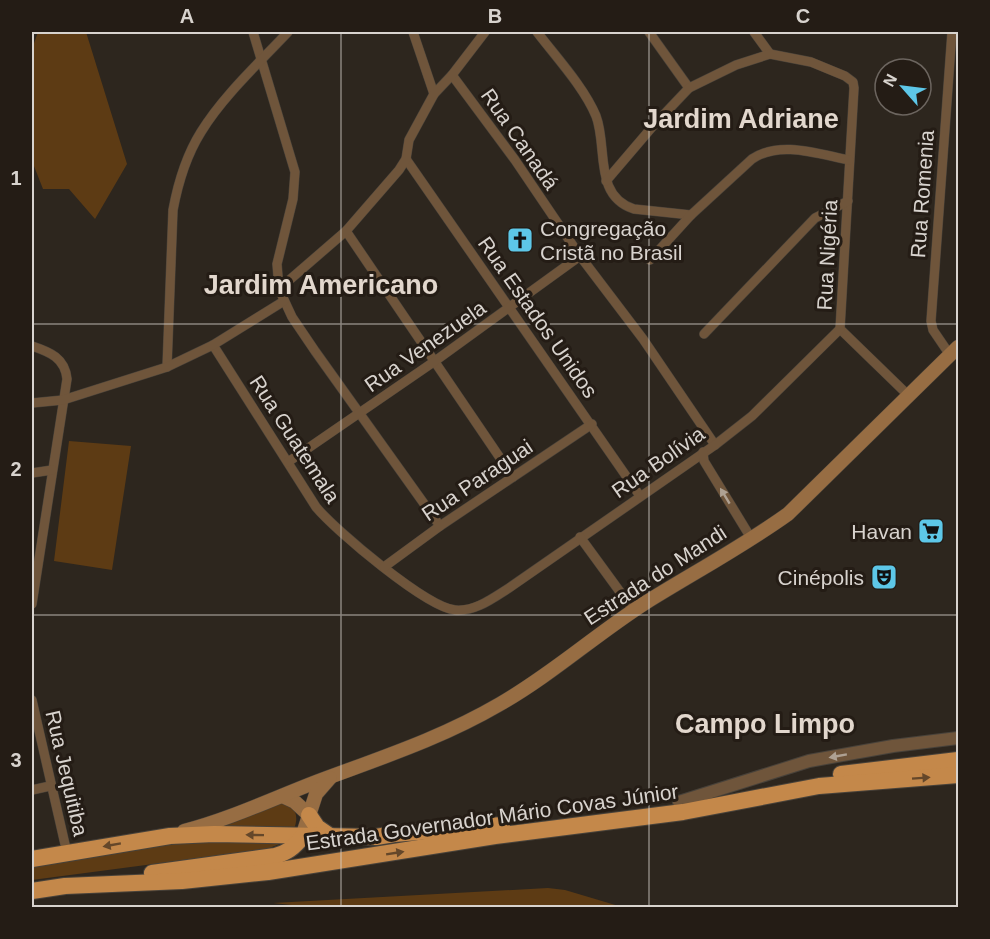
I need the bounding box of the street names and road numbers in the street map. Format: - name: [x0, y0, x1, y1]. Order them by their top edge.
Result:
- street label: Rua Canadá: [477, 84, 563, 194]
- street label: Rua Romenia: [906, 129, 938, 259]
- street label: Rua Nigéria: [813, 199, 841, 311]
- street label: Rua Estados Unidos: [474, 232, 602, 402]
- street label: Rua Venezuela: [360, 296, 490, 396]
- street label: Rua Guatemala: [245, 371, 345, 507]
- street label: Rua Bolívia: [607, 422, 709, 502]
- street label: Rua Paraguai: [417, 435, 537, 525]
- street label: Estrada do Mandi: [580, 521, 730, 629]
- street label: Rua Jequitiba: [41, 708, 93, 838]
- street label: Estrada Governador Mário Covas Júnior: [304, 779, 680, 855]

